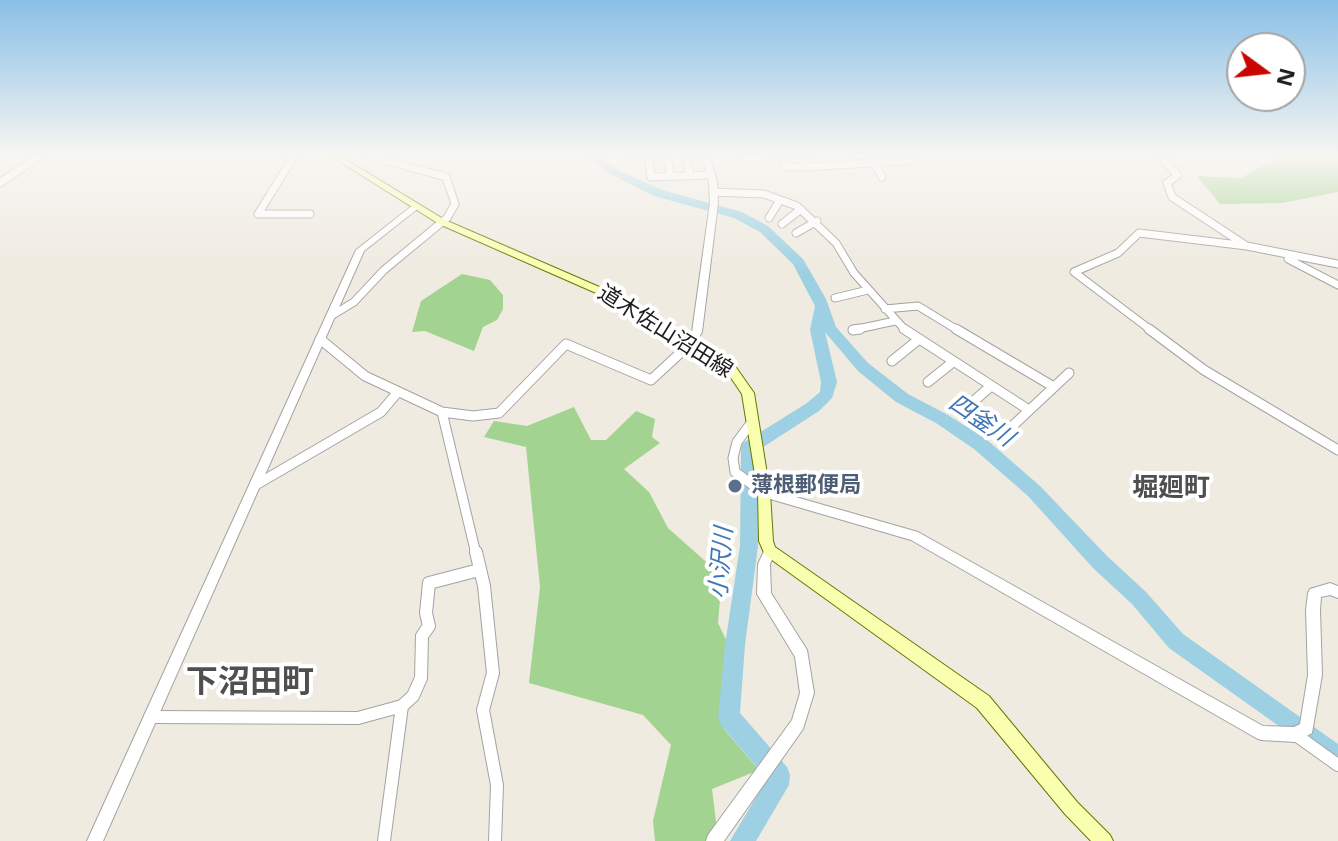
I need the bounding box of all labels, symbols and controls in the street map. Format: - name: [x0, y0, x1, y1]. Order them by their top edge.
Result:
- north arrow: [1226, 32, 1306, 112]
- text: N: [1270, 65, 1304, 90]
- street label: 道木佐山沼田線: [593, 280, 737, 384]
- water label: 四釜川: [943, 389, 1019, 453]
- place label: 薄根郵便局: [751, 473, 861, 499]
- district label: 堀廻町: [1132, 473, 1210, 505]
- marker: 薄根郵便局: [726, 477, 744, 495]
- water label: 小沢川: [705, 526, 739, 600]
- district label: 下沼田町: [186, 664, 314, 702]

